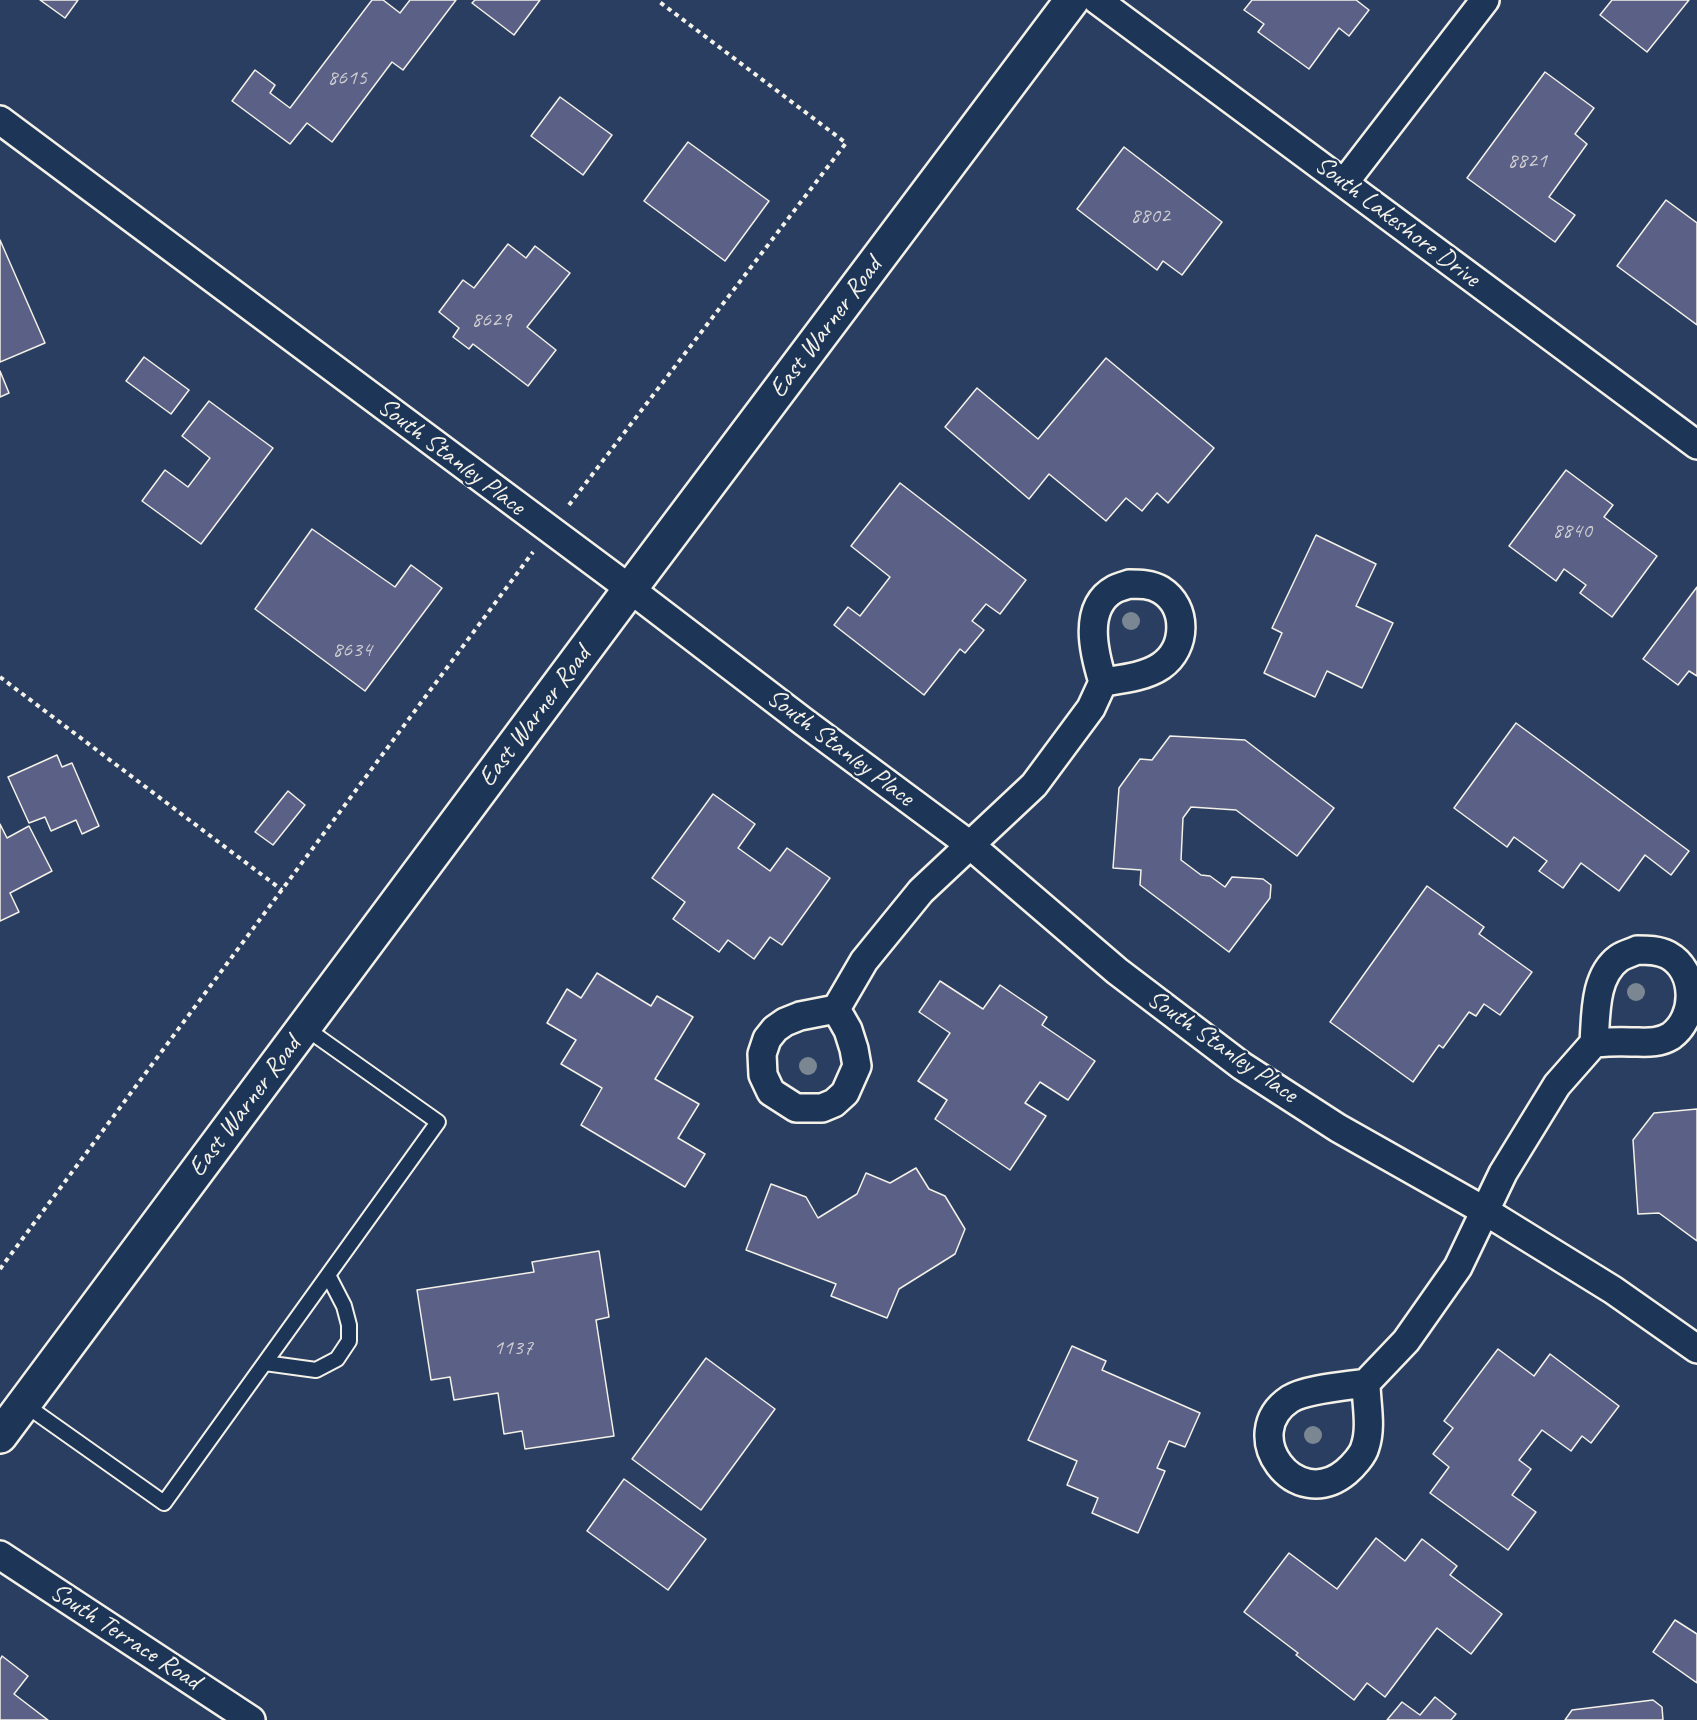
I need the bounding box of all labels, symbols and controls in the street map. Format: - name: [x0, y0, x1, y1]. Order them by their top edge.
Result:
- house number: 8615: [327, 65, 367, 91]
- house number: 8821: [1507, 148, 1547, 174]
- street label: South Lakeshore Drive: [1308, 150, 1486, 294]
- house number: 8802: [1130, 203, 1170, 229]
- street label: East Warner Road: [763, 252, 889, 404]
- house number: 8629: [471, 307, 511, 333]
- street label: South Stanley Place: [371, 391, 531, 523]
- house number: 8840: [1552, 518, 1592, 544]
- house number: 8634: [332, 637, 372, 663]
- street label: East Warner Road: [472, 641, 598, 793]
- street label: South Stanley Place: [760, 682, 920, 814]
- street label: South Stanley Place: [1141, 984, 1303, 1110]
- street label: East Warner Road: [182, 1031, 308, 1183]
- house number: 1137: [493, 1335, 533, 1361]
- street label: South Terrace Road: [44, 1577, 206, 1697]

